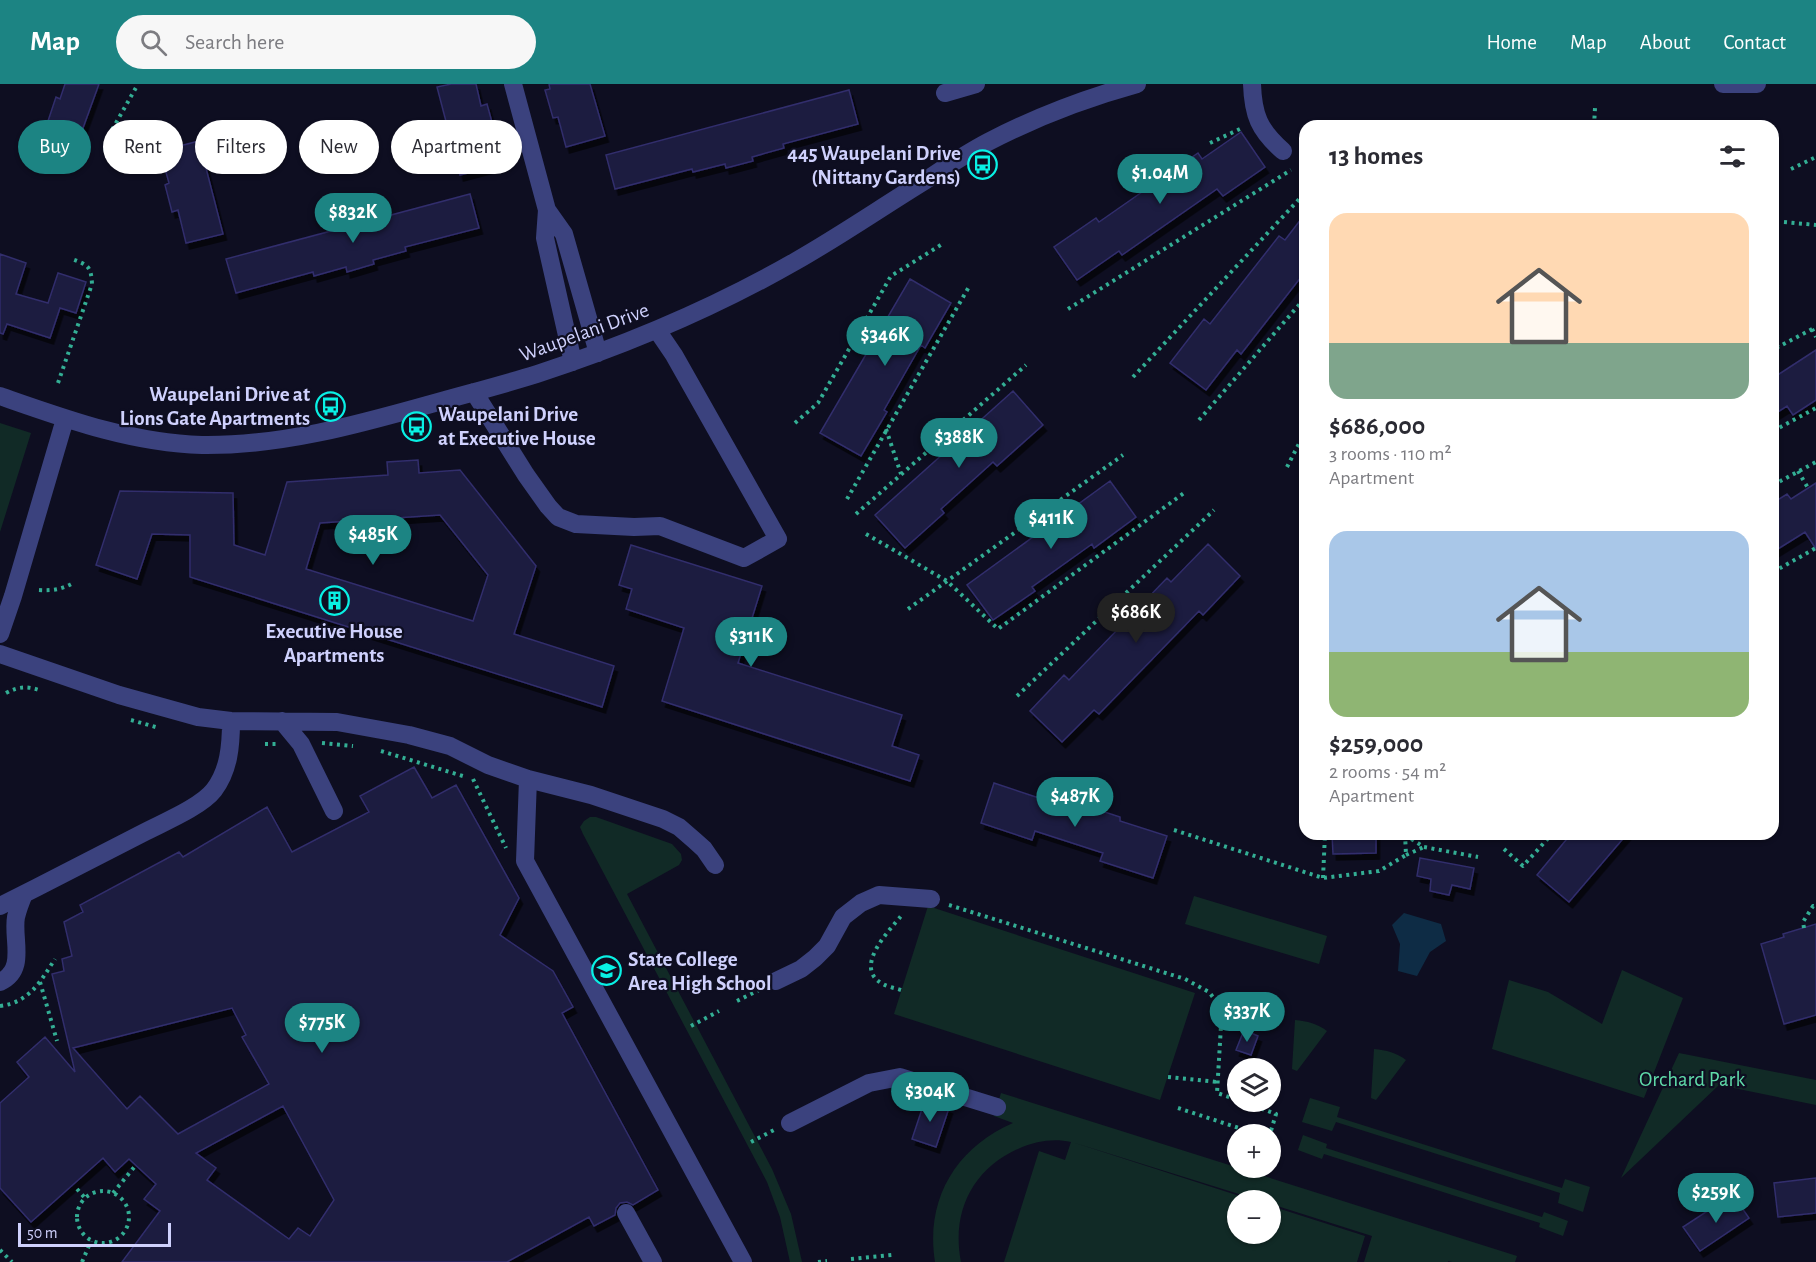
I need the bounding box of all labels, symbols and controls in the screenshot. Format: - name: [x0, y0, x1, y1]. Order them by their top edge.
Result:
- search box: [116, 15, 536, 69]
- icon: search: [137, 26, 170, 59]
- text: Map: [30, 28, 80, 56]
- text: Search here: [185, 31, 284, 53]
- text: Home: [1486, 32, 1537, 53]
- text: Map: [1570, 32, 1607, 53]
- text: About: [1640, 32, 1690, 53]
- text: Contact: [1723, 32, 1786, 53]
- chip: Buy: [18, 120, 91, 174]
- chip: Rent: [103, 120, 183, 174]
- chip: Filters: [195, 120, 287, 174]
- chip: New: [299, 120, 379, 174]
- chip: Apartment: [391, 120, 522, 174]
- icon: filters: [1716, 140, 1749, 173]
- place label: 445 Waupelani Drive (Nittany Gardens): [787, 143, 961, 188]
- text: 13 homes: [1329, 143, 1423, 169]
- bus stop icon: 445 Waupelani Drive (Nittany Gardens): [966, 149, 998, 181]
- pin: $1.04M: [1111, 154, 1209, 205]
- text: $1.04M: [1131, 163, 1189, 183]
- pin: $832K: [311, 193, 395, 244]
- text: $832K: [329, 202, 377, 222]
- icon: home: [1485, 252, 1593, 360]
- street label: Waupelani Drive: [517, 299, 652, 366]
- pin: $346K: [843, 316, 927, 367]
- text: $346K: [860, 325, 910, 345]
- place label: Waupelani Drive at Lions Gate Apartments: [120, 384, 310, 429]
- bus stop icon: Waupelani Drive at Lions Gate Apartments: [315, 390, 347, 422]
- place label: Waupelani Drive at Executive House: [438, 404, 596, 449]
- bus stop icon: Waupelani Drive at Executive House: [401, 410, 433, 442]
- text: $686,000: [1329, 413, 1425, 439]
- pin: $388K: [917, 418, 1001, 469]
- text: $388K: [934, 427, 984, 447]
- text: 3 rooms · 110 m²: [1329, 444, 1452, 464]
- text: Apartment: [1329, 468, 1414, 488]
- pin: $411K: [1009, 499, 1093, 550]
- text: $411K: [1028, 508, 1074, 528]
- pin: $485K: [331, 515, 415, 566]
- text: $485K: [348, 524, 398, 544]
- icon: home: [1485, 570, 1593, 678]
- building icon: Executive House Apartments: [318, 584, 350, 616]
- pin: $686K: [1094, 593, 1178, 644]
- text: $686K: [1111, 602, 1161, 622]
- pin: $311K: [709, 617, 793, 668]
- place label: Executive House Apartments: [265, 621, 403, 666]
- text: $311K: [729, 626, 773, 646]
- text: $259,000: [1329, 731, 1423, 757]
- text: 2 rooms · 54 m²: [1329, 762, 1446, 782]
- pin: $487K: [1033, 777, 1117, 828]
- text: $487K: [1050, 786, 1100, 806]
- text: Apartment: [1329, 786, 1414, 806]
- place label: State College Area High School: [628, 949, 772, 994]
- school or university icon: State College Area High School: [591, 955, 623, 987]
- pin: $337K: [1205, 992, 1289, 1043]
- text: $337K: [1224, 1001, 1270, 1021]
- pin: $775K: [280, 1003, 364, 1054]
- text: $775K: [299, 1012, 345, 1032]
- map controls: [1227, 1058, 1281, 1244]
- button: layers: [1227, 1058, 1281, 1112]
- park label: Orchard Park: [1639, 1069, 1745, 1090]
- pin: $304K: [888, 1072, 972, 1123]
- text: $304K: [905, 1081, 955, 1101]
- button: +: [1227, 1124, 1281, 1178]
- pin: $259K: [1674, 1173, 1758, 1224]
- text: $259K: [1692, 1182, 1740, 1202]
- button: −: [1227, 1190, 1281, 1244]
- scale bar: [18, 1220, 171, 1248]
- text: 50 m: [27, 1225, 58, 1241]

